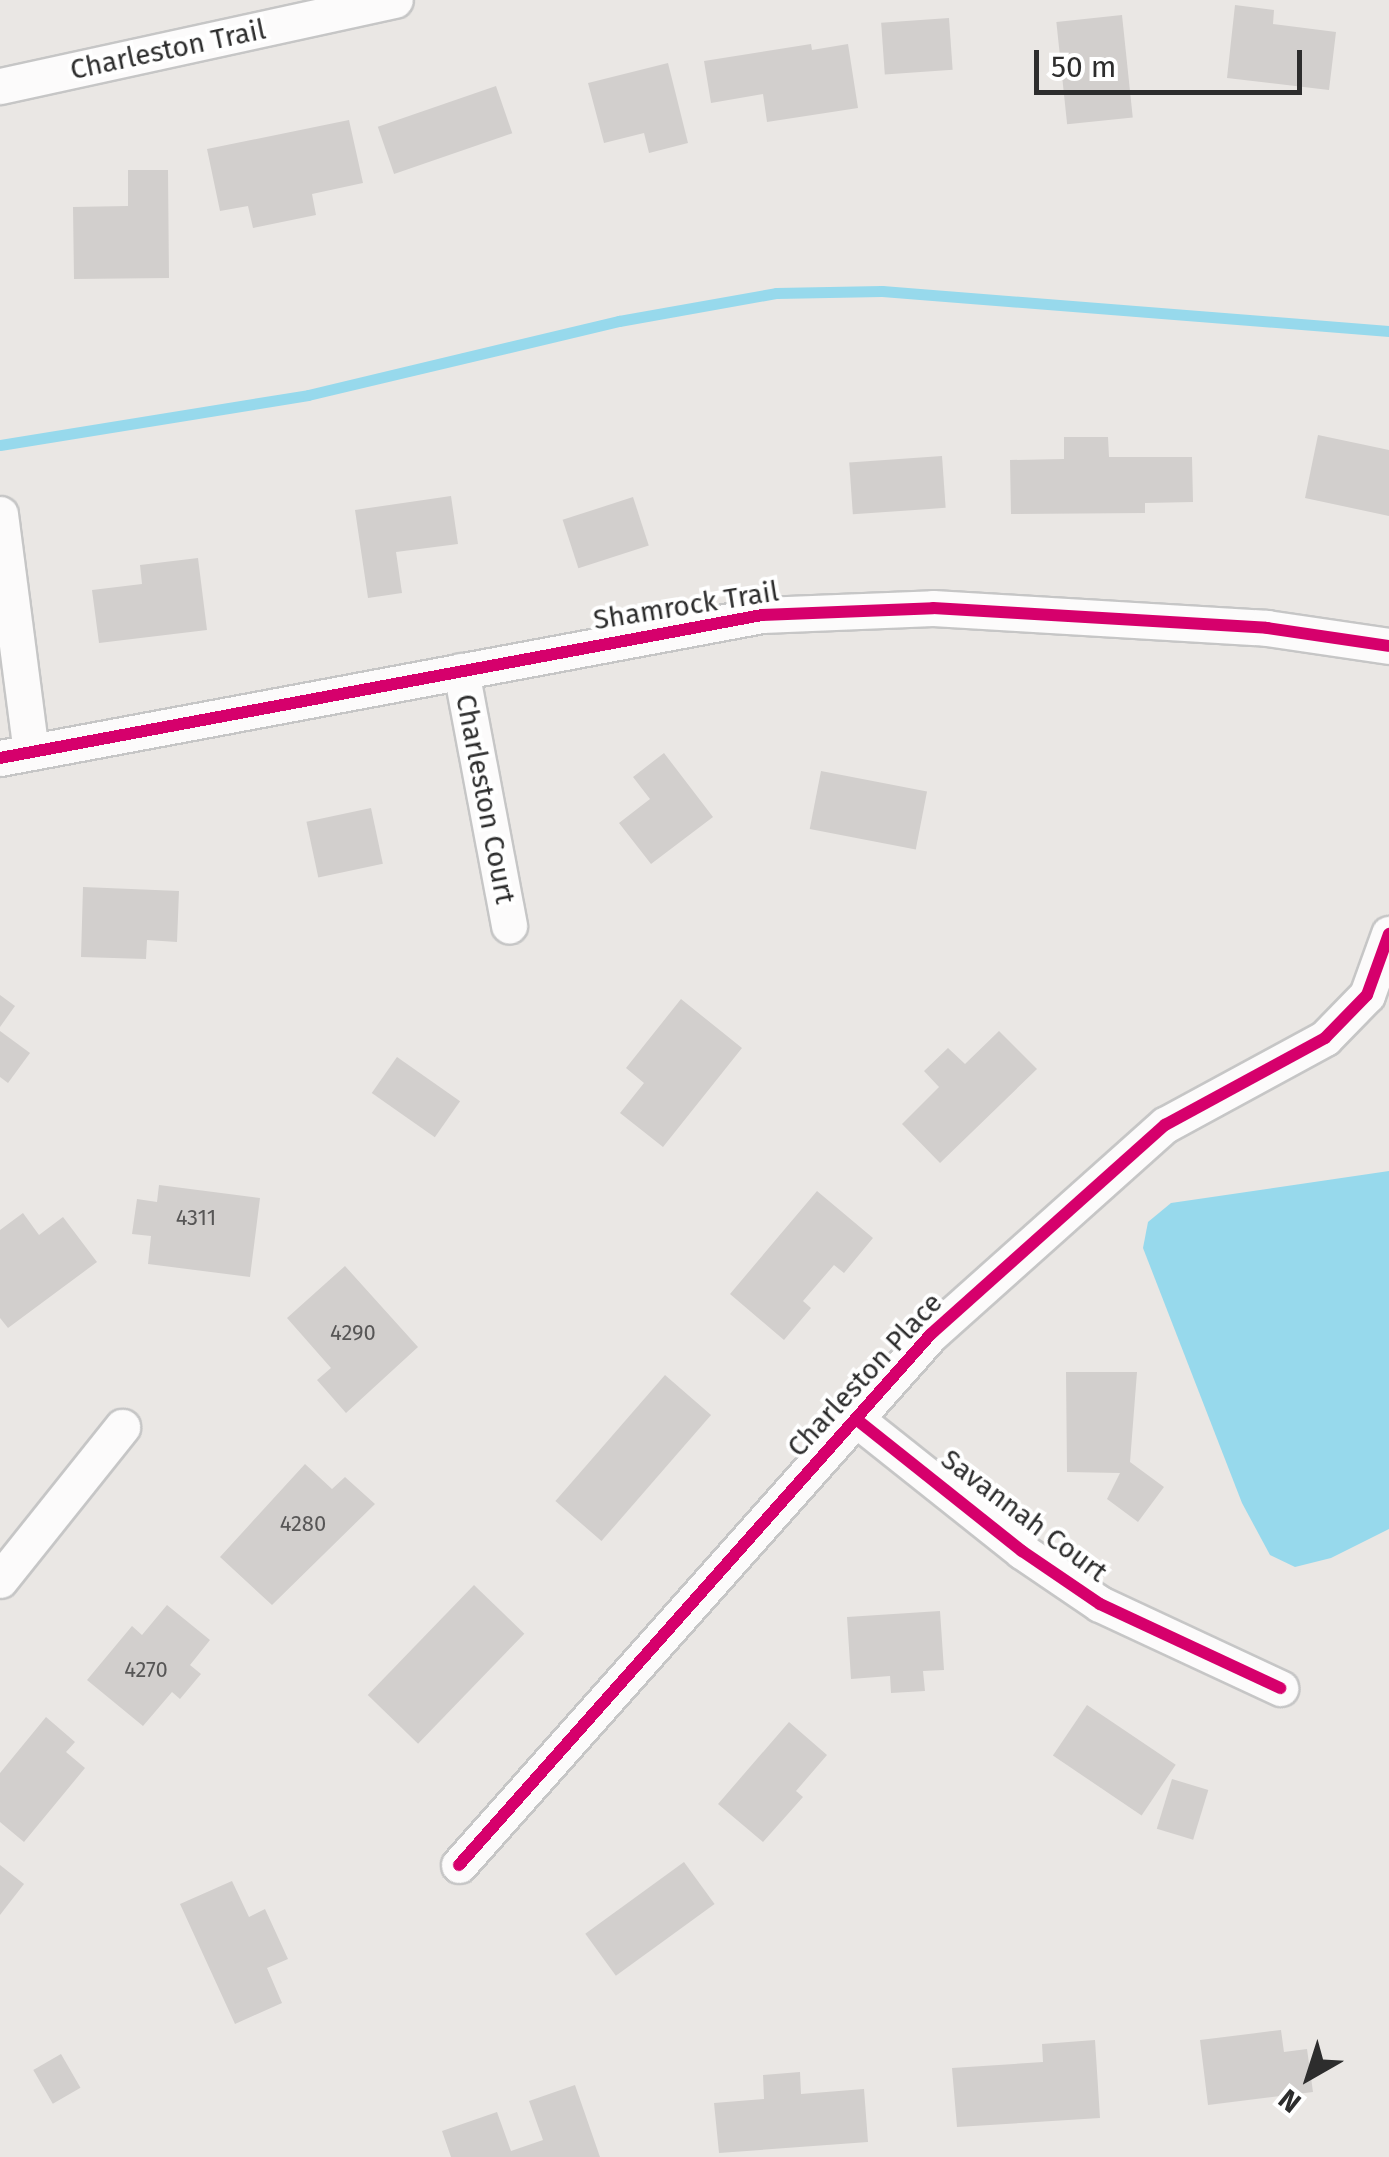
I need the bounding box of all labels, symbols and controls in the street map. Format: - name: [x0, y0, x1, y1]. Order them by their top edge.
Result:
- street label: Charleston Trail: [67, 13, 269, 87]
- scale bar: [1039, 30, 1306, 92]
- text: 50 m: [1051, 49, 1116, 85]
- street label: Shamrock Trail: [591, 575, 781, 637]
- street label: Charleston Court: [448, 691, 522, 907]
- house number: 4311: [176, 1205, 216, 1231]
- street label: Charleston Place: [781, 1286, 949, 1464]
- house number: 4290: [330, 1320, 376, 1346]
- street label: Savannah Court: [934, 1443, 1114, 1589]
- house number: 4280: [280, 1511, 326, 1537]
- house number: 4270: [124, 1657, 168, 1683]
- north arrow: [1259, 2027, 1359, 2127]
- text: N: [1272, 2082, 1307, 2119]

